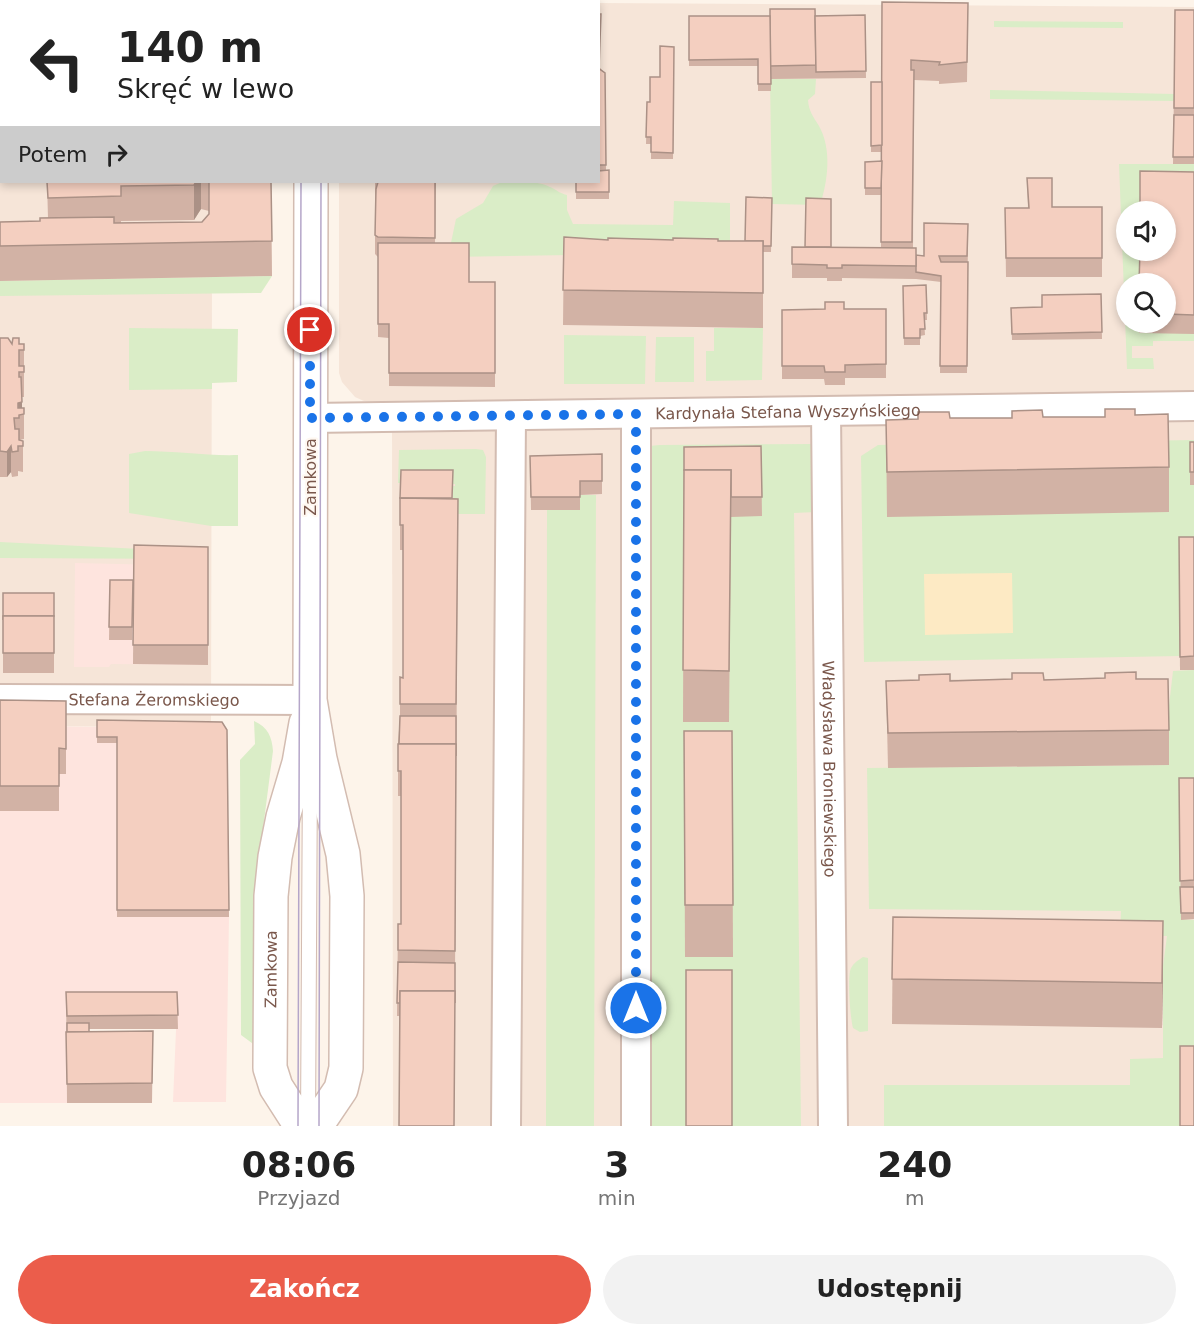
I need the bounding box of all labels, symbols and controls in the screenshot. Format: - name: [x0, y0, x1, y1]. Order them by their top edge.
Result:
- text: 140 m: [117, 23, 263, 72]
- icon: left: [18, 24, 96, 102]
- text: Skręć w lewo: [117, 73, 294, 104]
- icon: right: [100, 138, 133, 171]
- text: Potem: [18, 142, 88, 167]
- map controls: [1116, 201, 1176, 333]
- button: sound: [1116, 201, 1176, 261]
- button: search: [1116, 273, 1176, 333]
- pin: [284, 304, 335, 355]
- icon: arrive: [293, 313, 326, 346]
- street label: Kardynała Stefana Wyszyńskiego: [655, 400, 921, 423]
- street label: Zamkowa: [301, 438, 320, 516]
- street label: Władysława Broniewskiego: [819, 660, 840, 878]
- street label: Stefana Żeromskiego: [68, 690, 240, 709]
- street label: Zamkowa: [261, 930, 280, 1008]
- position arrow: [604, 976, 668, 1040]
- text: 08:06: [242, 1144, 356, 1185]
- text: 3: [604, 1144, 629, 1185]
- text: 240: [877, 1144, 952, 1185]
- text: Przyjazd: [257, 1186, 341, 1210]
- text: min: [598, 1186, 636, 1210]
- text: m: [905, 1186, 925, 1210]
- button: Zakończ: [18, 1255, 591, 1324]
- button: Udostępnij: [603, 1255, 1176, 1324]

